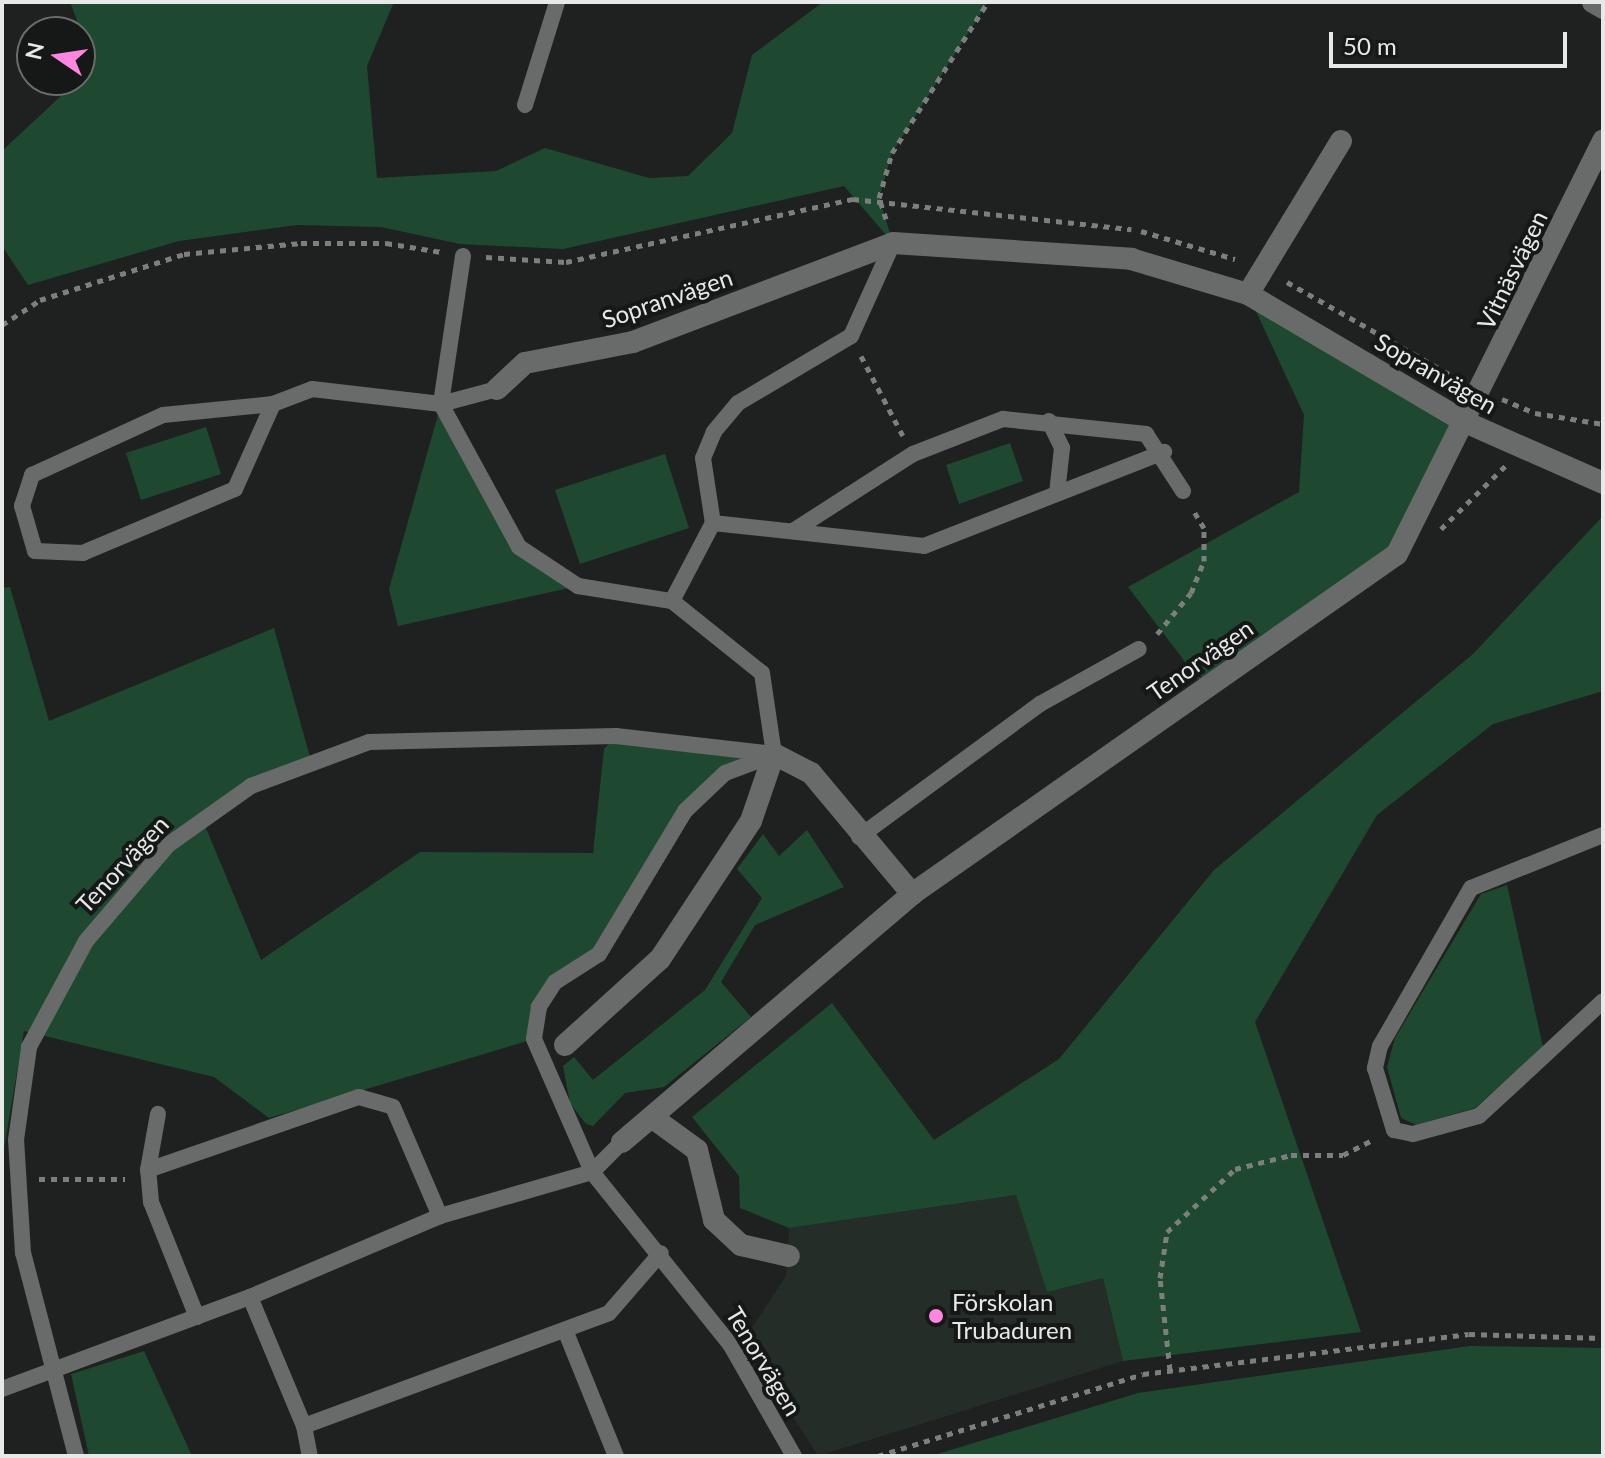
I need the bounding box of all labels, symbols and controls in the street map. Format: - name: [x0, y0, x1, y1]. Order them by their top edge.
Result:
- north arrow: [16, 16, 96, 96]
- scale bar: [1333, 16, 1571, 66]
- text: 50 m: [1343, 31, 1397, 60]
- text: N: [19, 40, 49, 62]
- street label: Vitnäsvägen: [1471, 206, 1553, 334]
- street label: Sopranvägen: [598, 262, 736, 334]
- street label: Sopranvägen: [1370, 327, 1502, 419]
- street label: Tenorvägen: [1142, 613, 1258, 707]
- street label: Tenorvägen: [70, 810, 174, 918]
- place label: Förskolan Trubaduren: [952, 1288, 1072, 1344]
- street label: Tenorvägen: [720, 1301, 808, 1421]
- marker: Förskolan Trubaduren: [927, 1307, 945, 1325]

